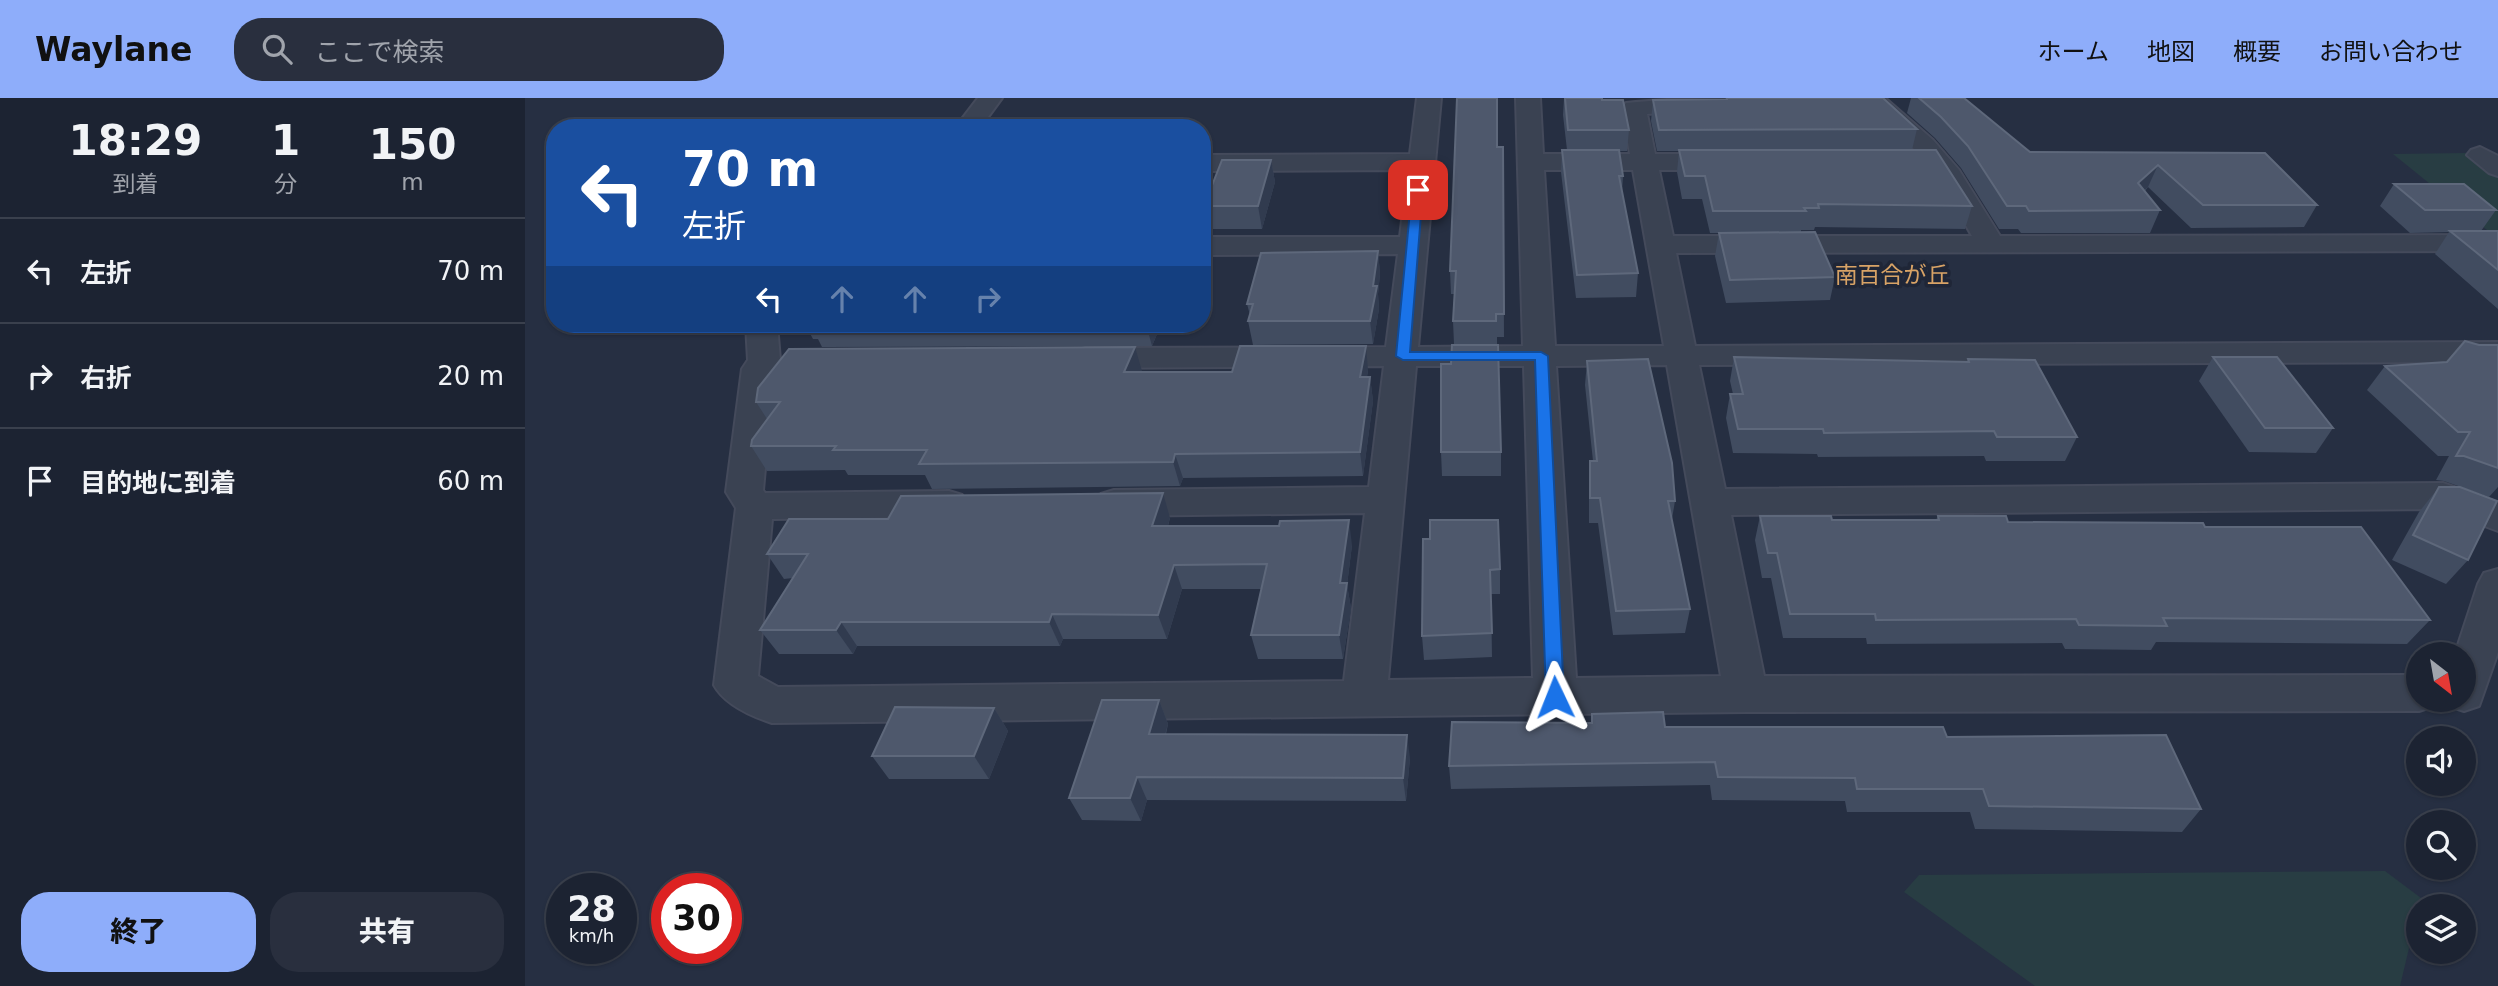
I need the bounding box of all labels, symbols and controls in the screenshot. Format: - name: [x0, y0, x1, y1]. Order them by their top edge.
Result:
- search box: [234, 18, 724, 81]
- text: Waylane: [35, 30, 192, 69]
- icon: search: [258, 30, 296, 68]
- text: ここで検索: [314, 37, 444, 67]
- text: ホーム: [2038, 38, 2109, 66]
- text: 地図: [2147, 38, 2195, 66]
- text: 概要: [2233, 38, 2281, 66]
- text: お問い合わせ: [2319, 38, 2463, 66]
- text: 18:29: [69, 116, 202, 165]
- text: 1: [271, 116, 300, 165]
- text: 150: [369, 120, 456, 169]
- text: 70 m: [682, 141, 818, 198]
- icon: left: [567, 147, 658, 238]
- pin: [1388, 160, 1448, 220]
- text: m: [401, 169, 424, 195]
- text: 到着: [112, 171, 158, 197]
- text: 分: [274, 171, 297, 197]
- icon: arrive: [1399, 171, 1437, 209]
- text: 左折: [682, 207, 746, 245]
- icon: left: [21, 252, 59, 290]
- text: 70 m: [437, 256, 504, 286]
- text: 左折: [80, 258, 132, 288]
- district label: 南百合が丘: [1835, 262, 1950, 288]
- icon: left: [750, 280, 788, 318]
- icon: ahead: [823, 280, 861, 318]
- icon: ahead: [896, 280, 934, 318]
- icon: right: [969, 280, 1007, 318]
- icon: right: [21, 357, 59, 395]
- text: 20 m: [437, 361, 504, 391]
- text: 右折: [80, 363, 132, 393]
- icon: arrive: [21, 462, 59, 500]
- text: 60 m: [437, 466, 504, 496]
- text: 目的地に到着: [80, 468, 236, 498]
- north arrow: [2406, 642, 2476, 712]
- map controls: [2406, 642, 2476, 964]
- position arrow: [1518, 660, 1592, 734]
- button: sound: [2406, 726, 2476, 796]
- button: search: [2406, 810, 2476, 880]
- speed limit sign: 30: [651, 873, 742, 964]
- text: 28: [567, 889, 616, 929]
- button: 終了: [21, 892, 256, 972]
- button: 共有: [270, 892, 504, 972]
- button: layers: [2406, 894, 2476, 964]
- text: km/h: [569, 925, 614, 946]

